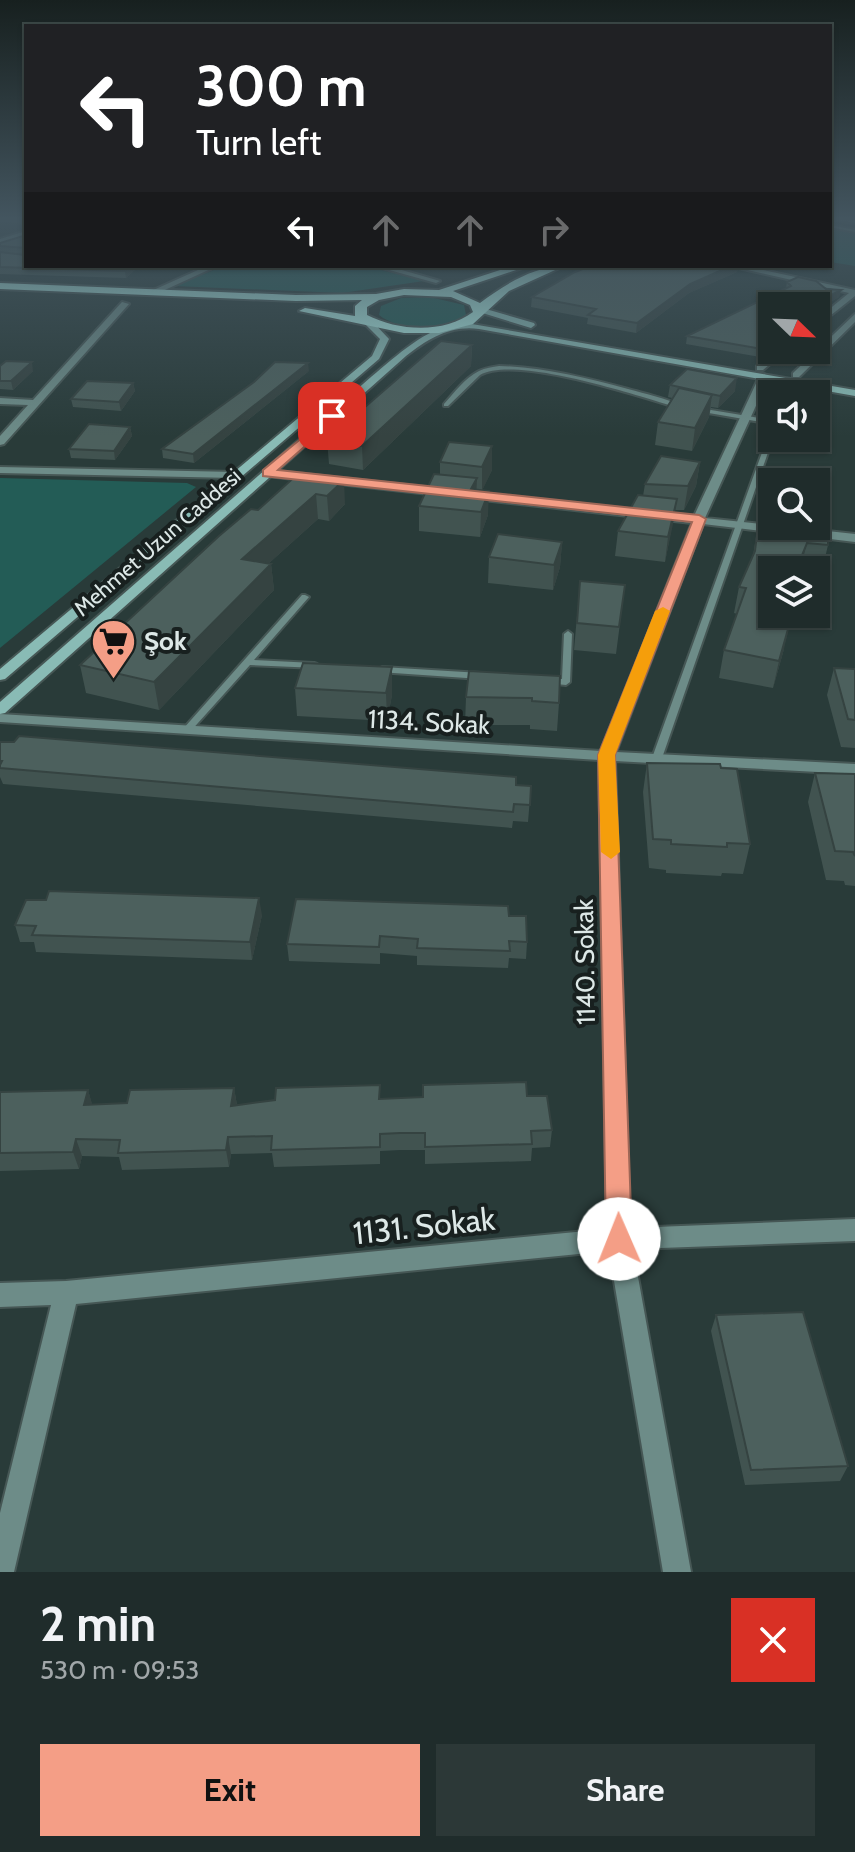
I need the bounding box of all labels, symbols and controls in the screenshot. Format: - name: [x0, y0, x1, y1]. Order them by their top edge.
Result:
- text: 300 m: [196, 52, 367, 120]
- icon: left: [64, 56, 168, 160]
- text: Turn left: [196, 120, 321, 164]
- icon: left: [280, 208, 324, 252]
- icon: ahead: [364, 208, 408, 252]
- icon: ahead: [448, 208, 492, 252]
- icon: right: [532, 208, 576, 252]
- north arrow: [758, 292, 830, 364]
- map controls: [758, 292, 830, 628]
- button: sound: [758, 380, 830, 452]
- pin: [298, 382, 366, 450]
- icon: arrive: [310, 394, 354, 438]
- street label: Mehmet Uzun Caddesi: [68, 463, 246, 622]
- button: search: [758, 468, 830, 540]
- button: layers: [758, 556, 830, 628]
- supermarket icon: Şok: [89, 617, 137, 680]
- place label: Şok: [144, 625, 187, 657]
- street label: 1134. Sokak: [367, 703, 491, 741]
- street label: 1140. Sokak: [568, 898, 602, 1025]
- position arrow: [577, 1197, 661, 1281]
- street label: 1131. Sokak: [351, 1199, 498, 1252]
- text: 2 min: [40, 1595, 156, 1653]
- button: close: [731, 1598, 815, 1682]
- text: 530 m · 09:53: [40, 1654, 199, 1686]
- button: Exit: [40, 1744, 420, 1836]
- button: Share: [436, 1744, 815, 1836]

